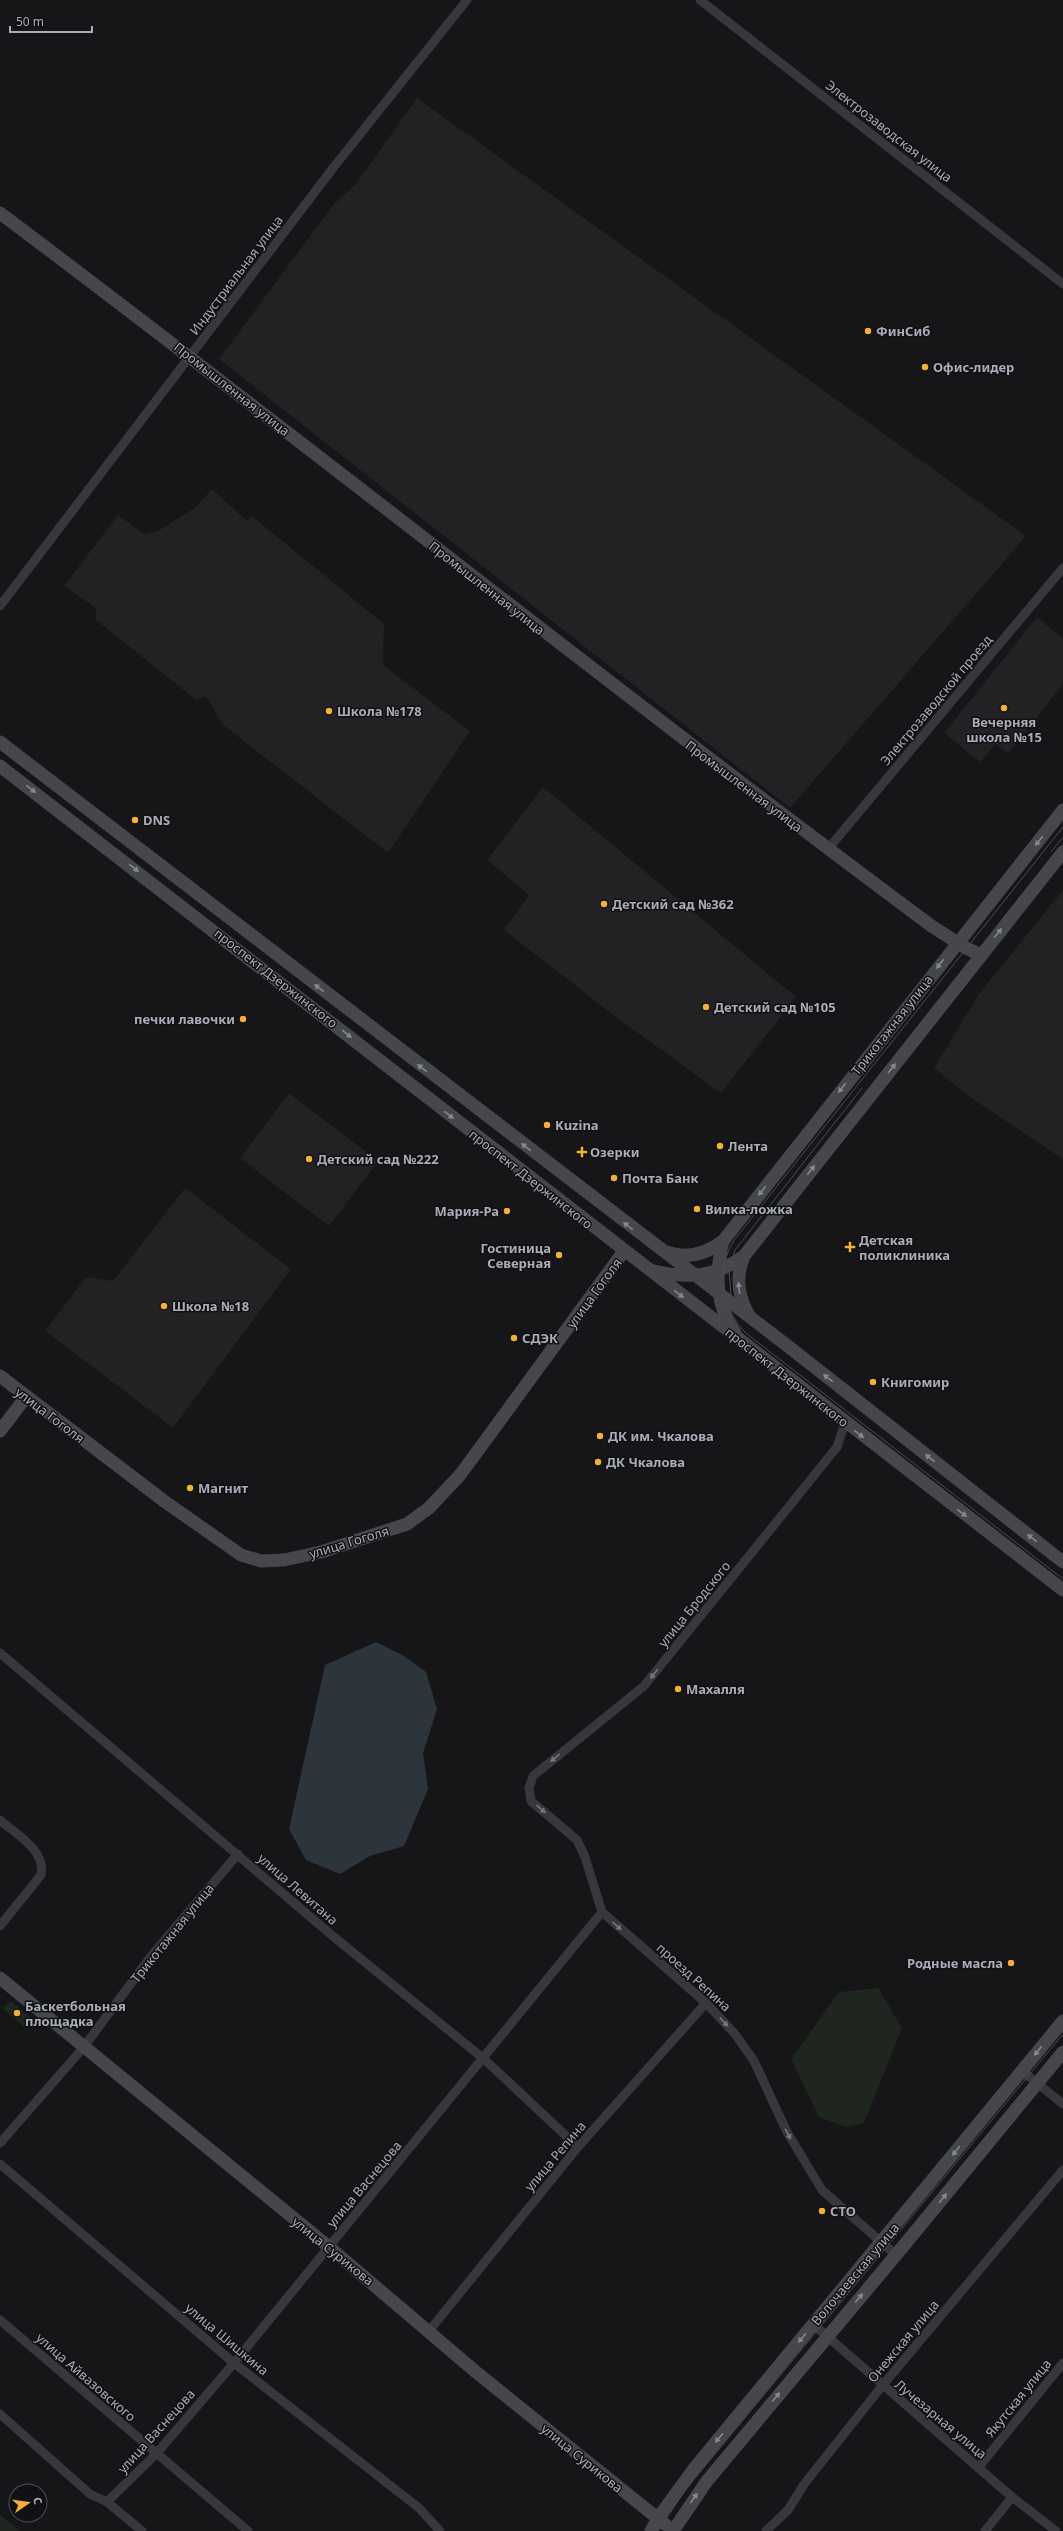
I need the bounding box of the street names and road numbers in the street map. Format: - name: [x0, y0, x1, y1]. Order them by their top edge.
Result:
- street label: Электрозаводская улица: [822, 76, 956, 186]
- street label: Индустриальная улица: [185, 212, 287, 338]
- street label: Промышленная улица: [170, 338, 294, 440]
- street label: Промышленная улица: [425, 537, 549, 639]
- street label: Электрозаводской проезд: [876, 631, 996, 769]
- street label: Промышленная улица: [682, 736, 806, 836]
- street label: проспект Дзержинского: [211, 924, 342, 1032]
- street label: Трикотажная улица: [847, 971, 937, 1079]
- street label: проспект Дзержинского: [466, 1125, 597, 1233]
- street label: улица Гоголя: [562, 1254, 626, 1332]
- street label: проспект Дзержинского: [722, 1323, 853, 1431]
- street label: улица Гоголя: [12, 1383, 88, 1447]
- street label: улица Гоголя: [307, 1521, 391, 1563]
- street label: улица Бродского: [654, 1557, 734, 1651]
- street label: улица Левитана: [254, 1849, 342, 1929]
- street label: Трикотажная улица: [126, 1880, 218, 1986]
- street label: проезд Репина: [653, 1939, 735, 2015]
- street label: улица Репина: [520, 2117, 590, 2195]
- street label: улица Васнецова: [322, 2137, 406, 2231]
- street label: улица Сурикова: [288, 2213, 378, 2289]
- street label: Волочаевская улица: [807, 2219, 903, 2329]
- street label: Онежская улица: [863, 2296, 943, 2386]
- street label: улица Шишкина: [182, 2299, 272, 2379]
- street label: улица Айвазовского: [32, 2329, 140, 2426]
- street label: Якутская улица: [981, 2355, 1055, 2441]
- street label: Лучезарная улица: [891, 2375, 991, 2463]
- street label: улица Васнецова: [113, 2385, 199, 2477]
- street label: улица Сурикова: [537, 2420, 627, 2496]

